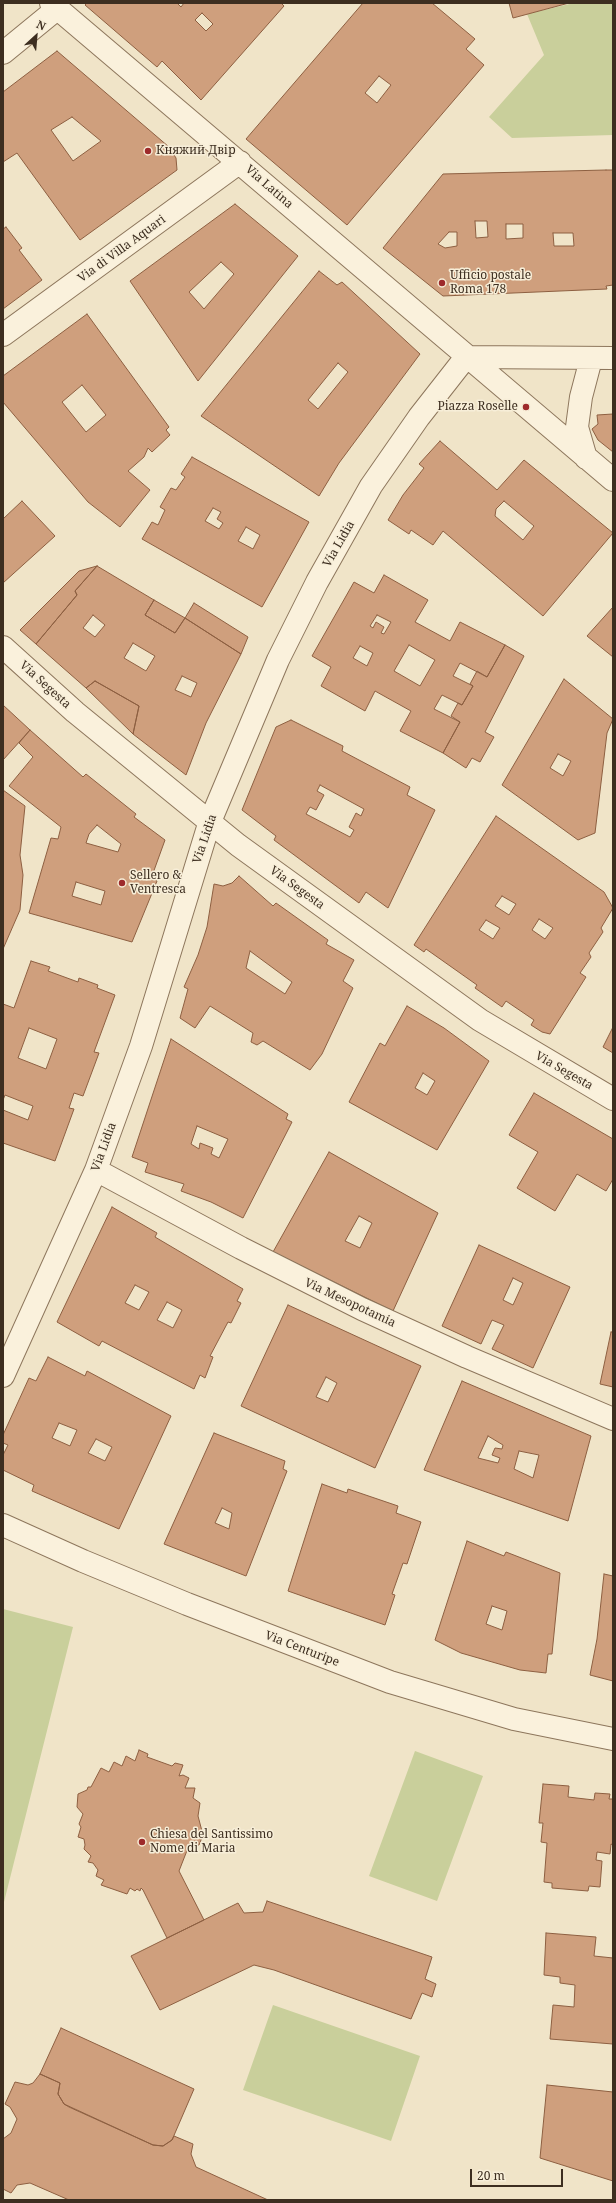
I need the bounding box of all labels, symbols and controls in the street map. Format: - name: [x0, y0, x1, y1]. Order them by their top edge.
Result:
- north arrow: [16, 16, 56, 56]
- text: N: [34, 16, 49, 33]
- place label: Княжий Двір: [156, 144, 236, 158]
- marker: Княжий Двір: [143, 146, 153, 156]
- street label: Via Latina: [242, 162, 296, 212]
- street label: Via di Villa Aquari: [75, 212, 169, 286]
- place label: Ufficio postale Roma 178: [450, 269, 531, 297]
- marker: Ufficio postale Roma 178: [437, 278, 447, 288]
- place label: Piazza Roselle: [438, 400, 518, 414]
- marker: Piazza Roselle: [521, 402, 531, 412]
- street label: Via Lidia: [320, 518, 358, 570]
- street label: Via Segesta: [16, 658, 74, 712]
- street label: Via Lidia: [190, 812, 220, 866]
- street label: Via Segesta: [267, 863, 327, 913]
- place label: Sellero & Ventresca: [130, 869, 186, 897]
- marker: Sellero & Ventresca: [117, 878, 127, 888]
- street label: Via Segesta: [533, 1049, 595, 1093]
- street label: Via Lidia: [88, 1121, 120, 1173]
- street label: Via Mesopotamia: [302, 1276, 398, 1330]
- street label: Via Centuripe: [263, 1628, 341, 1670]
- place label: Chiesa del Santissimo Nome di Maria: [150, 1828, 273, 1856]
- marker: Chiesa del Santissimo Nome di Maria: [137, 1837, 147, 1847]
- scale bar: [472, 2161, 565, 2187]
- text: 20 m: [477, 2167, 505, 2184]

